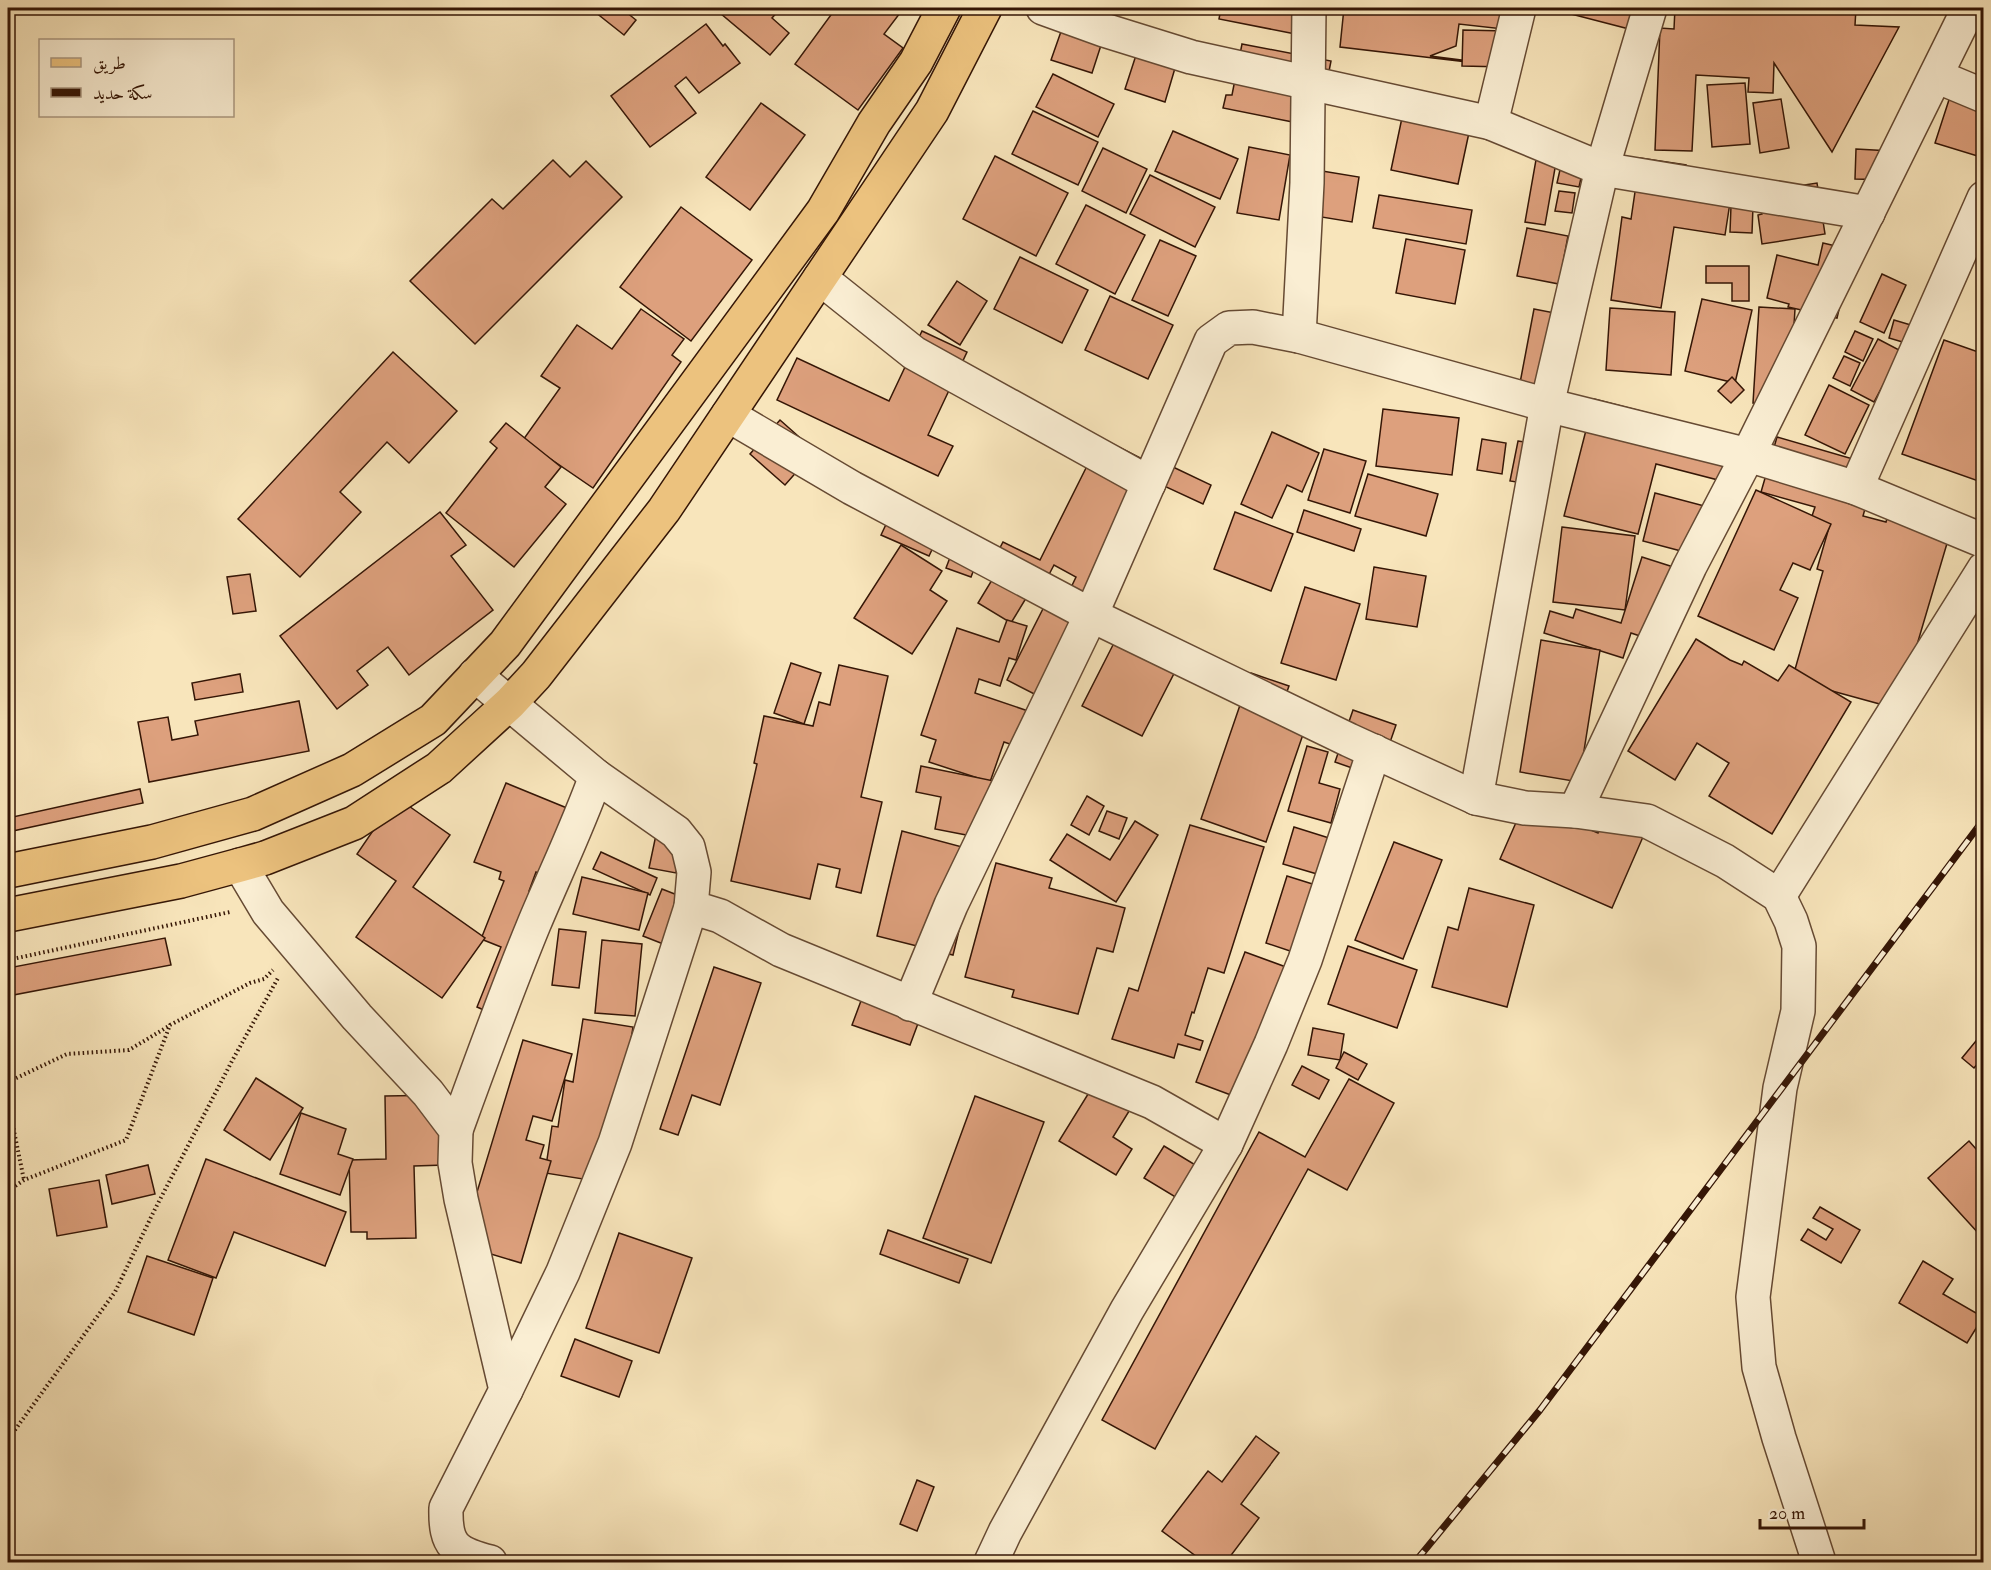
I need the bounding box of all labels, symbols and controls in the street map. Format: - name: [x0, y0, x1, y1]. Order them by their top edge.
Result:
- legend: [39, 39, 234, 117]
- text: طريق: [93, 52, 126, 75]
- text: سكة حديد: [93, 82, 153, 105]
- scale bar: [1760, 1492, 1864, 1530]
- text: 20 m: [1769, 1502, 1805, 1525]

